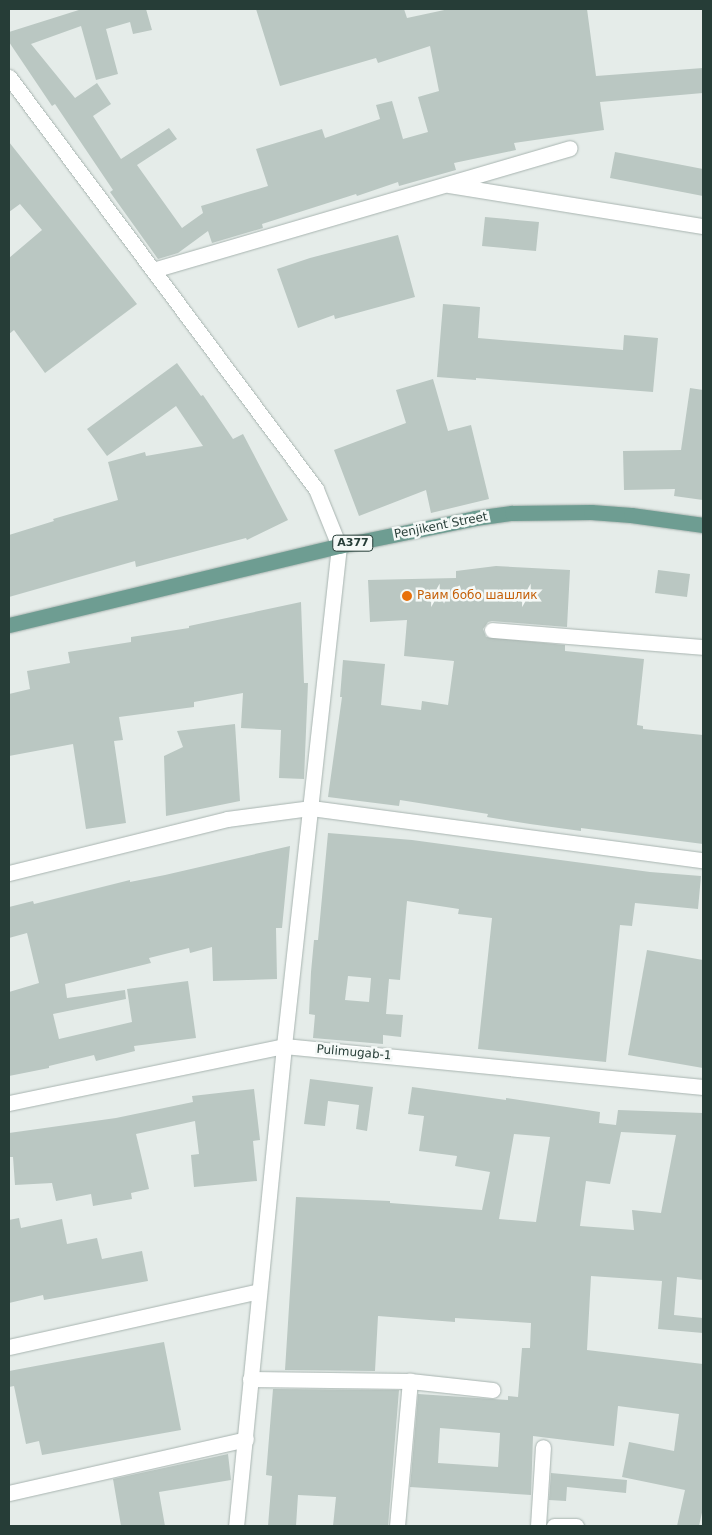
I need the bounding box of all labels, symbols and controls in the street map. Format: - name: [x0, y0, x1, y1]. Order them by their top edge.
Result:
- street label: Penjikent Street: [393, 510, 489, 542]
- road number: A377: [332, 534, 374, 552]
- place label: Раим бобо шашлик: [417, 589, 538, 603]
- marker: Раим бобо шашлик: [401, 590, 413, 602]
- street label: Pulimugab-1: [316, 1043, 392, 1063]

